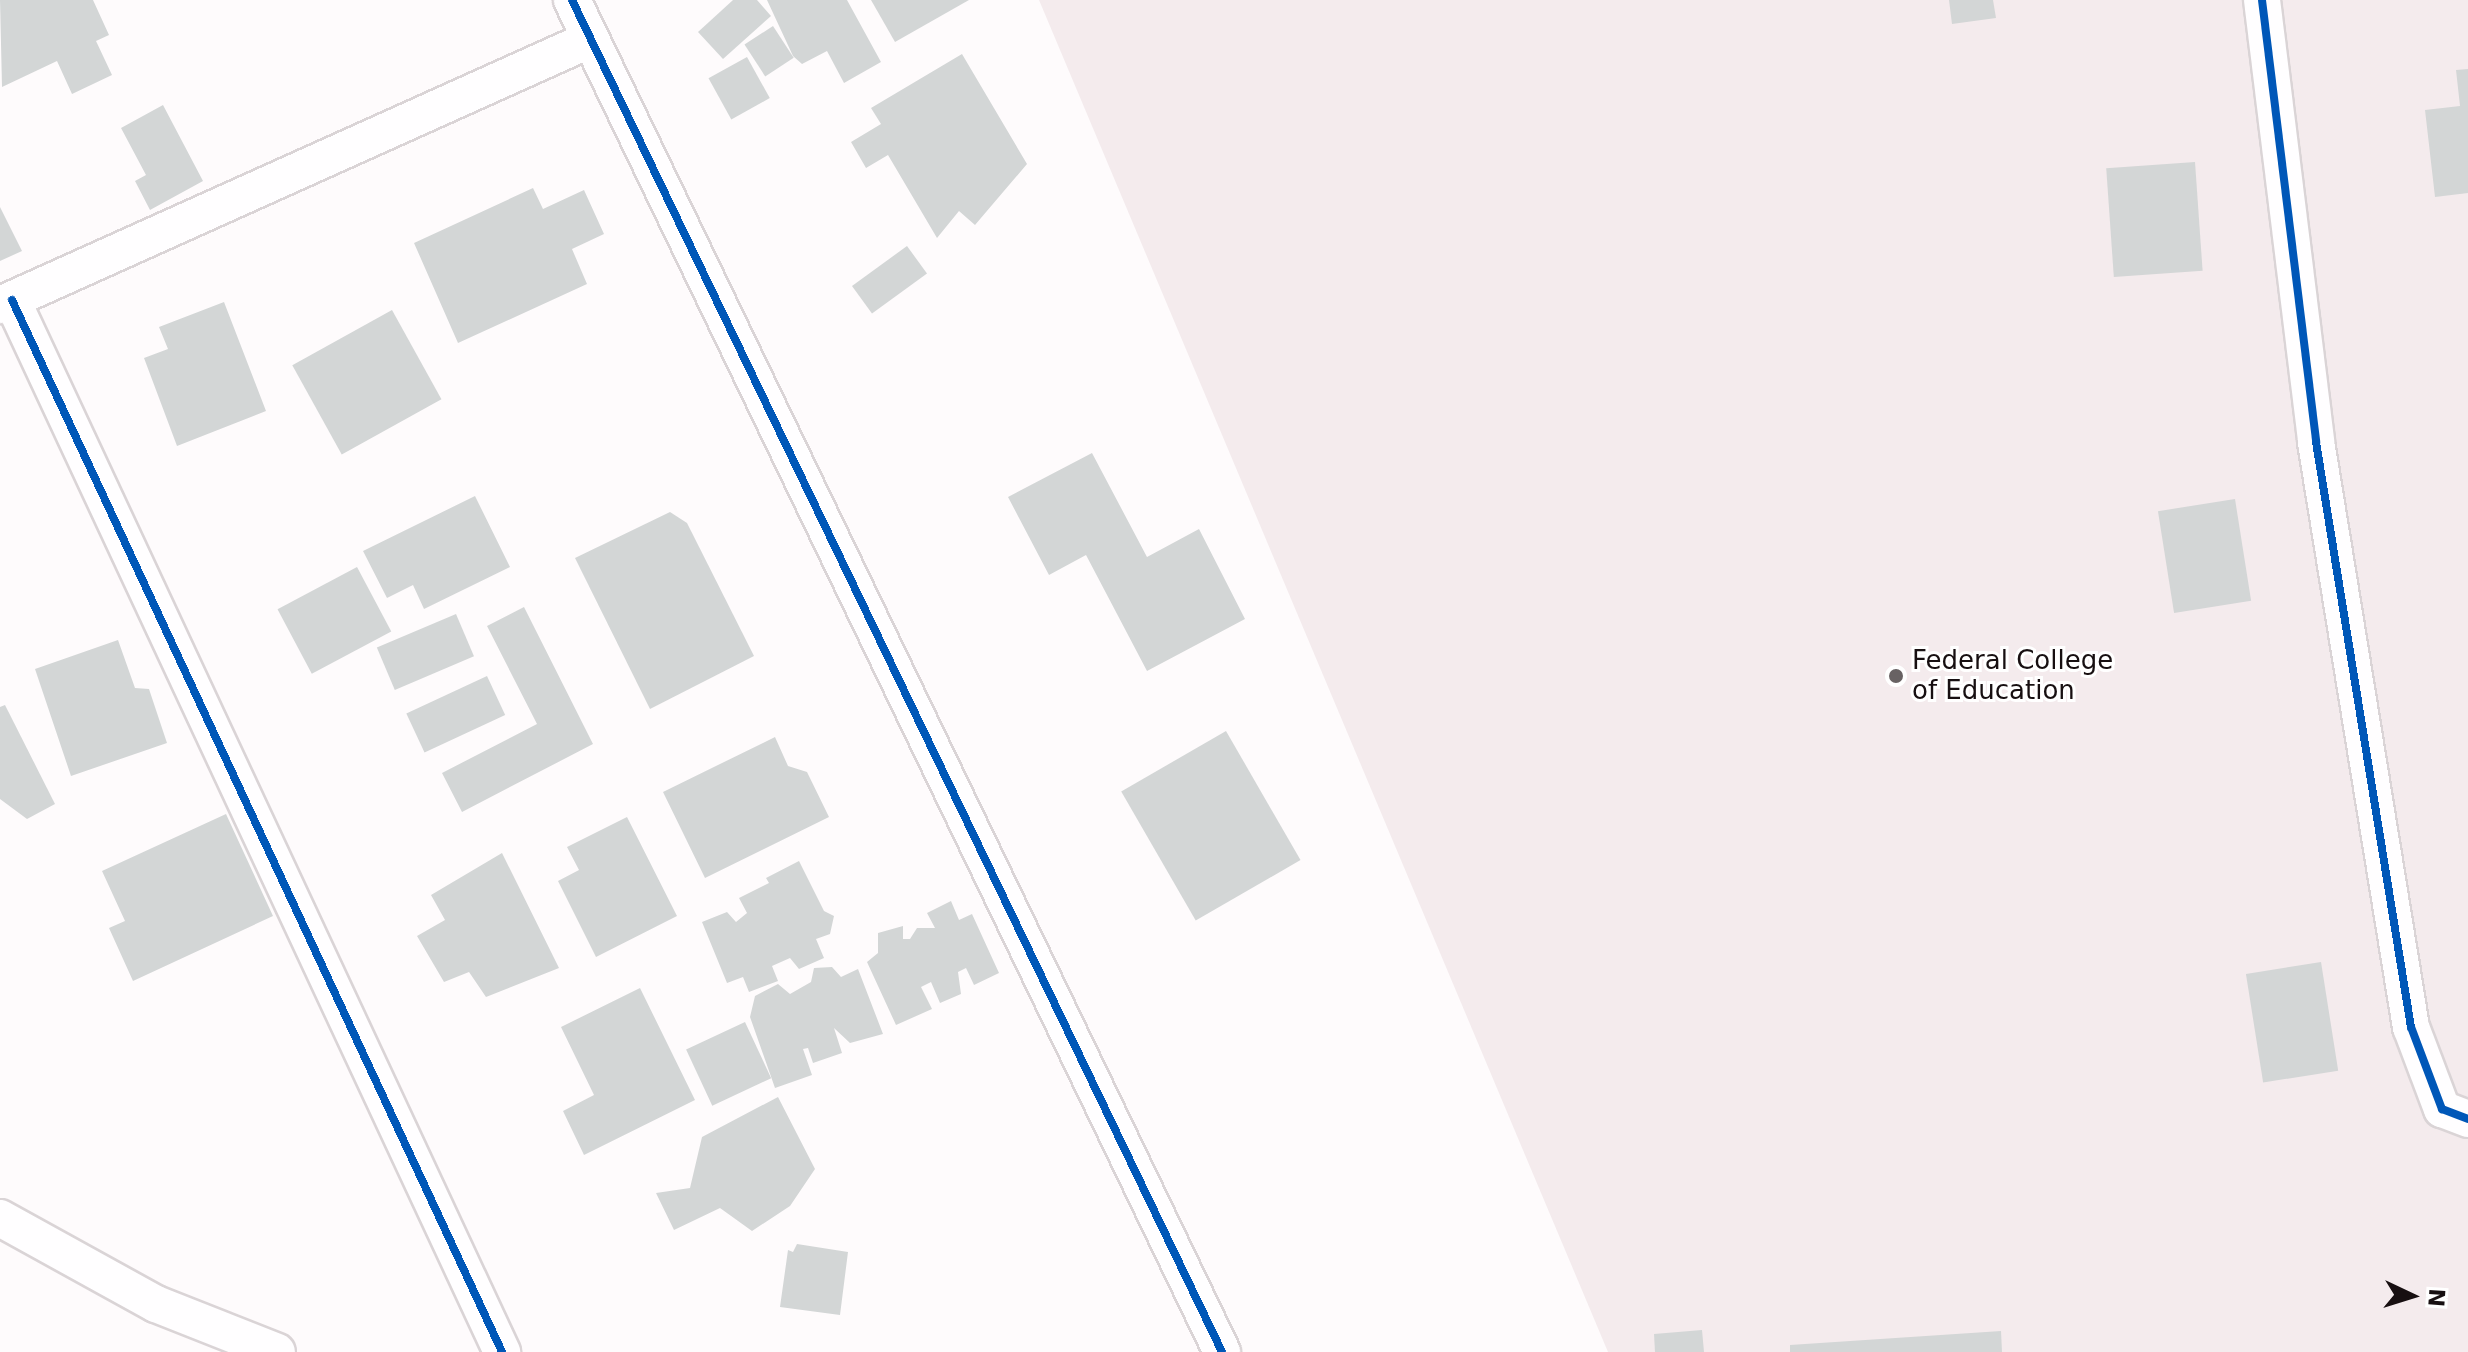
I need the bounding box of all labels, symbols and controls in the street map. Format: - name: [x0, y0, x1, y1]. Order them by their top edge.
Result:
- place label: Federal College of Education: [1912, 645, 2113, 706]
- marker: Federal College of Education: [1887, 667, 1905, 685]
- north arrow: [2372, 1256, 2452, 1336]
- text: N: [2423, 1288, 2450, 1308]

